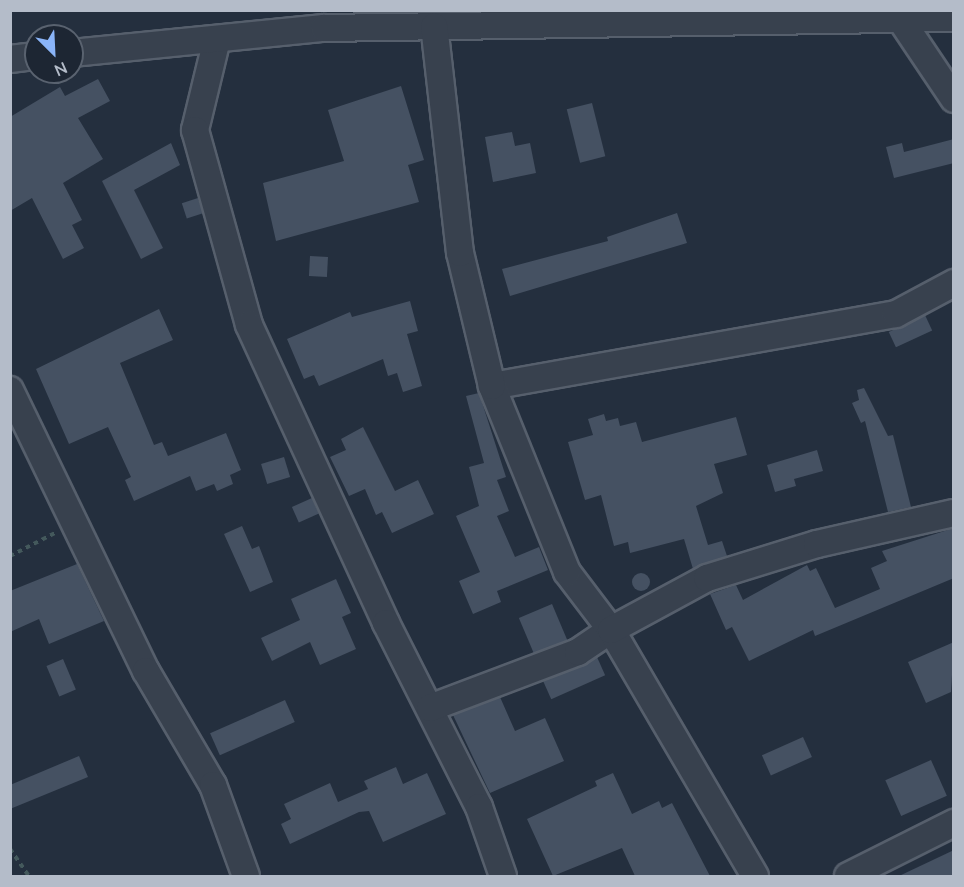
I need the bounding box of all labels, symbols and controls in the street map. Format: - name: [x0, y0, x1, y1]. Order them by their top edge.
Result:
- north arrow: [24, 24, 84, 84]
- text: N: [51, 56, 70, 81]

